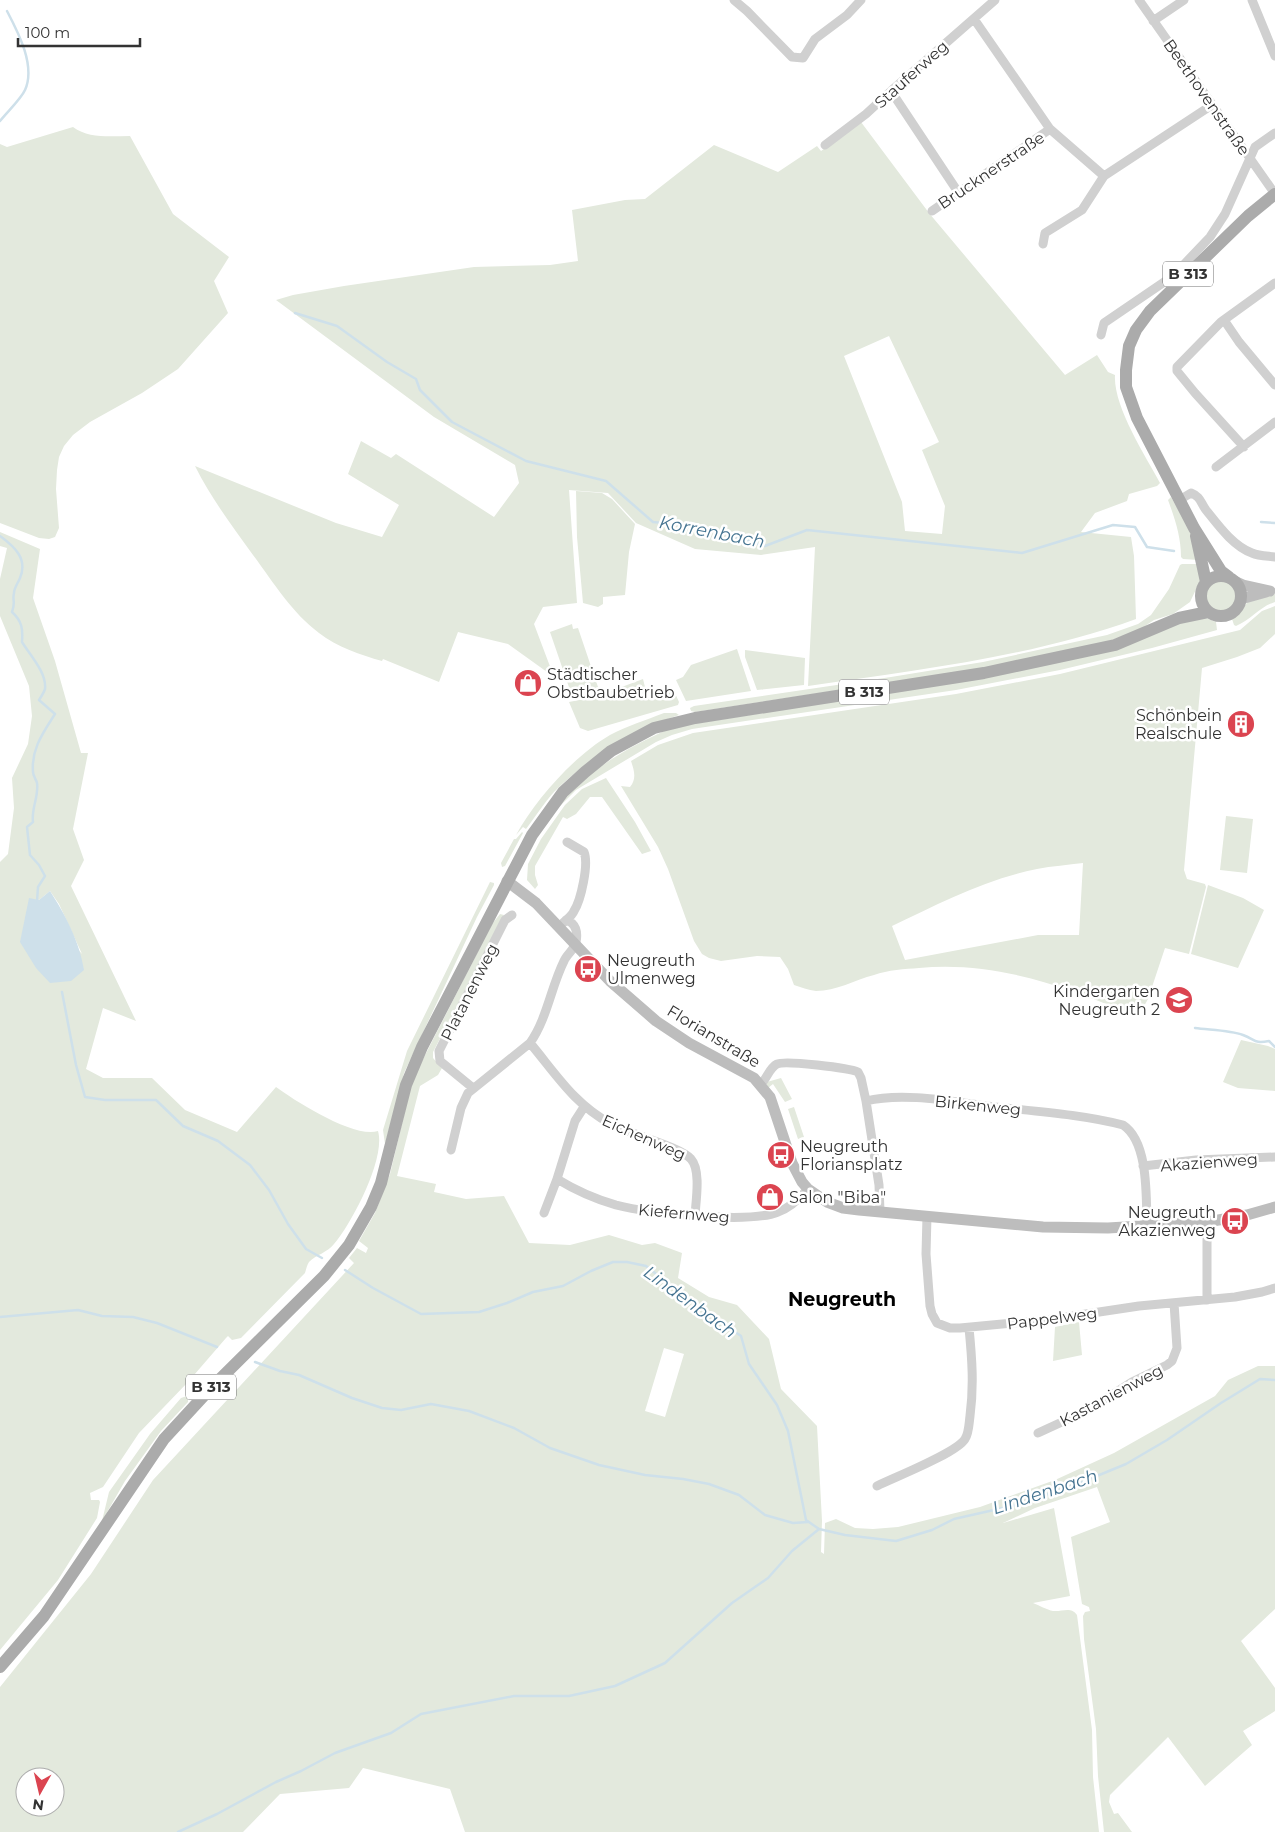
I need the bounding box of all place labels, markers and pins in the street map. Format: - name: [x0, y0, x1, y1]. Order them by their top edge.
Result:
- place label: Städtischer Obstbaubetrieb: [547, 665, 675, 702]
- shop icon: Städtischer Obstbaubetrieb: [513, 668, 543, 698]
- place label: Schönbein Realschule: [1135, 706, 1222, 743]
- building icon: Schönbein Realschule: [1226, 709, 1256, 739]
- place label: Neugreuth Ulmenweg: [607, 951, 696, 988]
- bus stop icon: Neugreuth Ulmenweg: [573, 954, 603, 984]
- place label: Kindergarten Neugreuth 2: [1053, 982, 1160, 1019]
- school or university icon: Kindergarten Neugreuth 2: [1164, 985, 1194, 1015]
- place label: Neugreuth Floriansplatz: [800, 1137, 902, 1174]
- bus stop icon: Neugreuth Floriansplatz: [766, 1140, 796, 1170]
- shop icon: Salon "Biba": [755, 1182, 785, 1212]
- place label: Salon "Biba": [789, 1188, 886, 1207]
- place label: Neugreuth Akazienweg: [1118, 1203, 1216, 1240]
- bus stop icon: Neugreuth Akazienweg: [1220, 1206, 1250, 1236]

